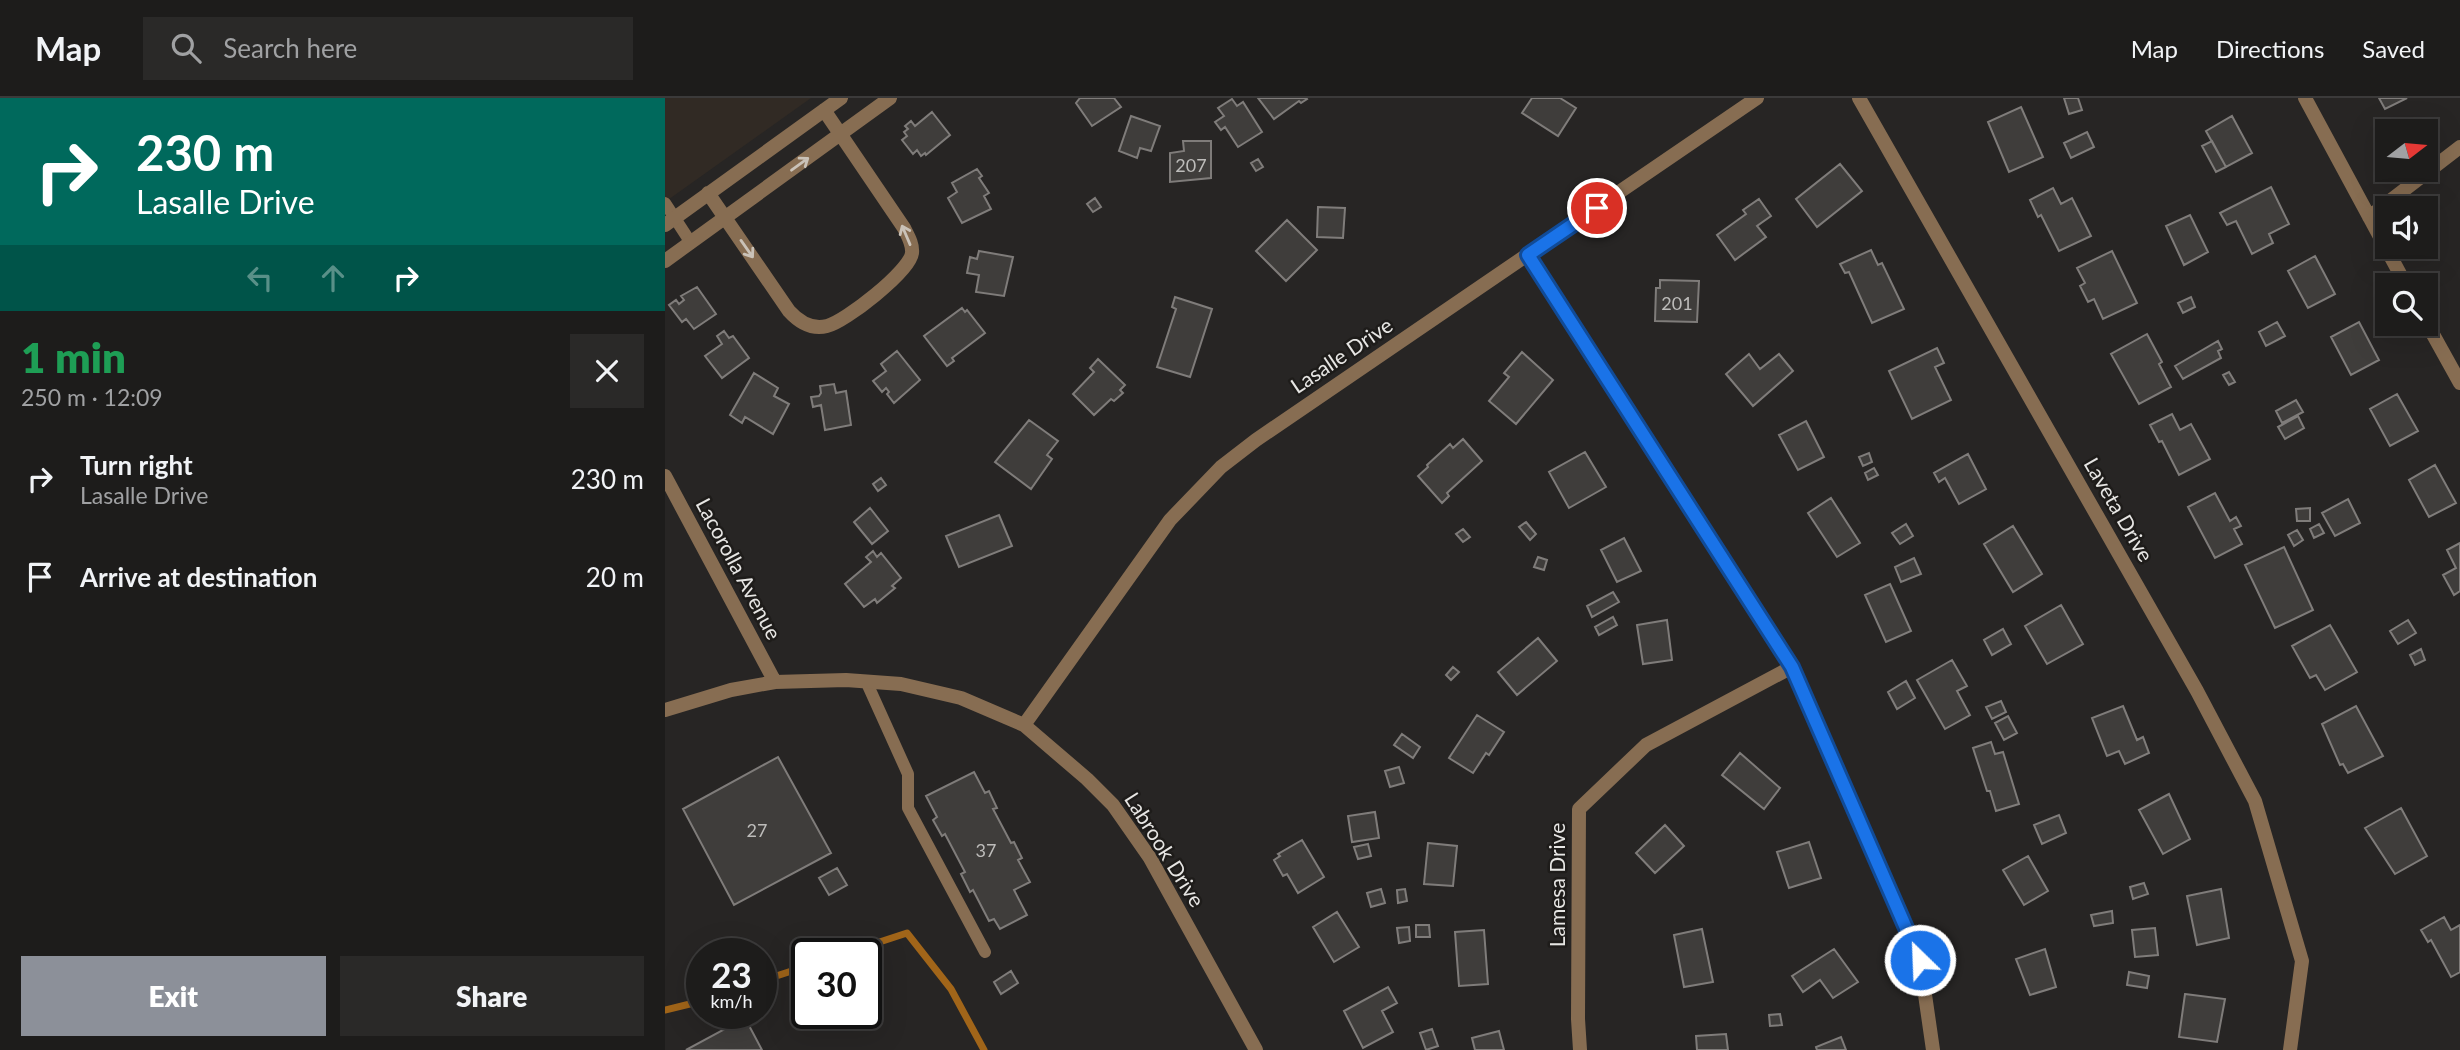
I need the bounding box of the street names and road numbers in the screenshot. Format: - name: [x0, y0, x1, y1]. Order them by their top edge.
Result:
- street label: Lasalle Drive: [1286, 312, 1397, 398]
- street label: Laveta Drive: [2079, 453, 2159, 566]
- street label: Lacorolla Avenue: [692, 493, 787, 643]
- street label: Labrook Drive: [1120, 787, 1210, 911]
- street label: Lamesa Drive: [1544, 823, 1569, 947]

